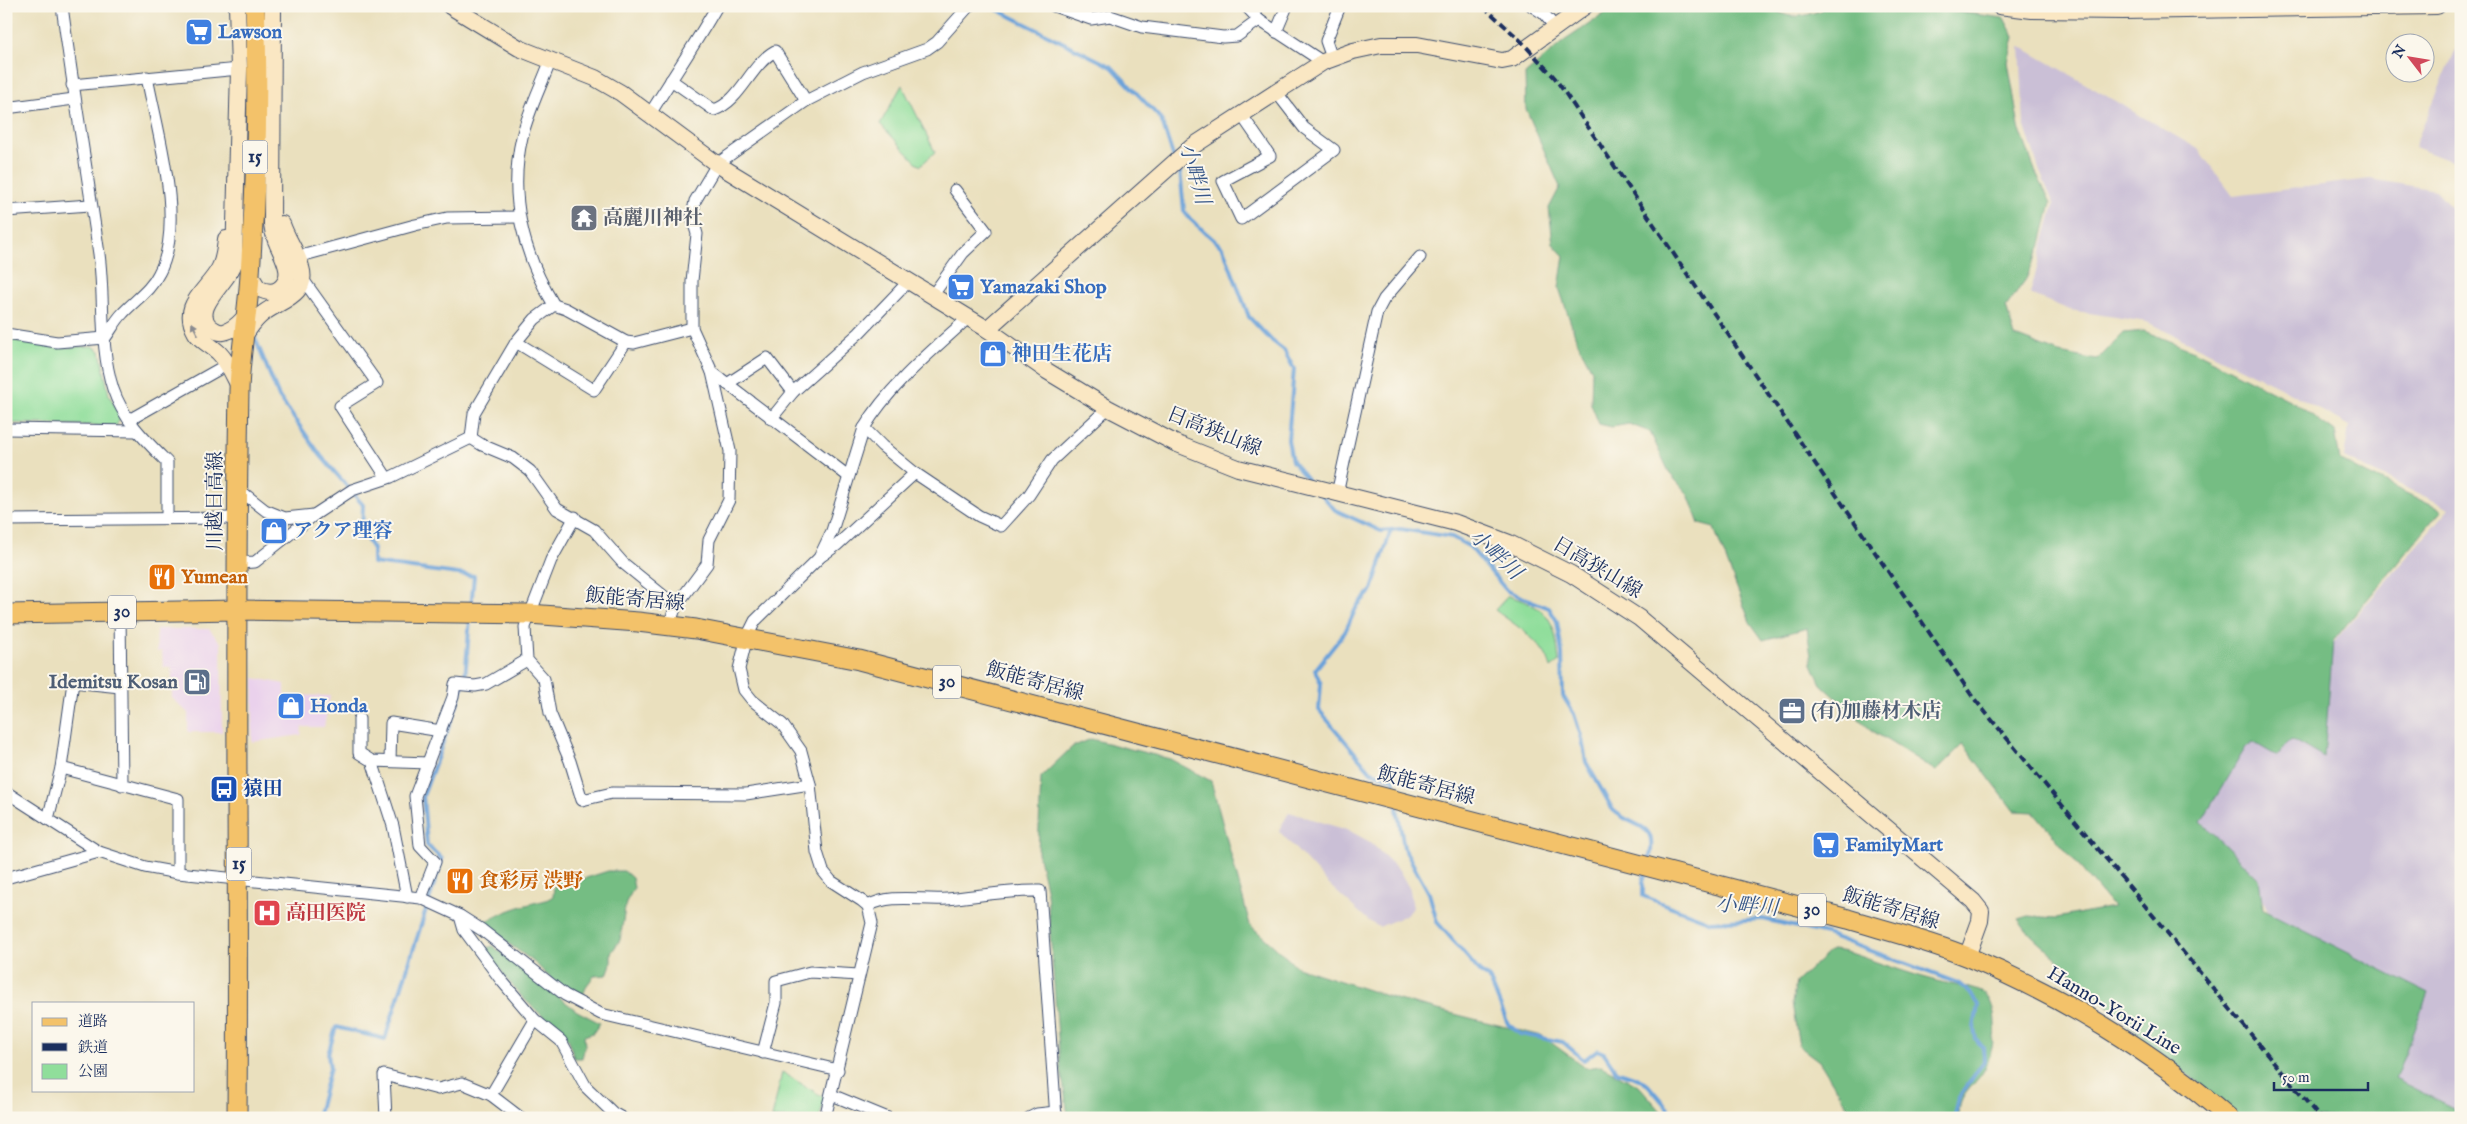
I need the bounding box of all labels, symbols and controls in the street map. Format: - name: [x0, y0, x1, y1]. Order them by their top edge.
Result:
- supermarket icon: Lawson: [184, 17, 214, 47]
- place label: Lawson: [218, 20, 282, 45]
- north arrow: [2384, 32, 2434, 82]
- text: N: [2388, 42, 2411, 63]
- road number: 15: [242, 140, 268, 173]
- water label: 小畔川: [1172, 140, 1216, 210]
- temple icon: 高麗川神社: [569, 203, 599, 233]
- place label: 高麗川神社: [603, 206, 703, 231]
- supermarket icon: Yamazaki Shop: [946, 272, 976, 302]
- place label: Yamazaki Shop: [980, 275, 1107, 300]
- one-way arrow: [191, 322, 200, 337]
- shop icon: 神田生花店: [978, 339, 1008, 369]
- place label: 神田生花店: [1012, 342, 1112, 367]
- street label: 日高狭山線: [1163, 402, 1265, 462]
- street label: 川越日高線: [203, 451, 228, 551]
- shop icon: アクア理容: [259, 516, 289, 546]
- place label: アクア理容: [293, 519, 392, 544]
- water label: 小畔川: [1463, 524, 1529, 588]
- street label: 日高狭山線: [1548, 532, 1646, 604]
- restaurant icon: Yumean: [147, 562, 177, 592]
- place label: Yumean: [181, 565, 248, 590]
- street label: 飯能寄居線: [584, 583, 686, 617]
- road number: 30: [108, 596, 136, 628]
- street label: 飯能寄居線: [983, 657, 1087, 707]
- road number: 30: [933, 666, 961, 699]
- fuel station icon: Idemitsu Kosan: [182, 667, 212, 697]
- place label: Idemitsu Kosan: [49, 670, 178, 695]
- shop icon: Honda: [276, 691, 306, 721]
- place label: Honda: [310, 694, 368, 719]
- office icon: (有)加藤材木店: [1777, 696, 1807, 726]
- place label: (有)加藤材木店: [1811, 699, 1941, 724]
- street label: 飯能寄居線: [1374, 761, 1478, 811]
- bus stop icon: 猿田: [209, 774, 239, 804]
- place label: 猿田: [243, 777, 283, 802]
- supermarket icon: FamilyMart: [1811, 830, 1841, 860]
- place label: FamilyMart: [1845, 833, 1943, 858]
- road number: 15: [226, 848, 252, 881]
- restaurant icon: 食彩房 渋野: [445, 866, 475, 896]
- place label: 食彩房 渋野: [479, 869, 583, 894]
- street label: 飯能寄居線: [1840, 882, 1942, 936]
- water label: 小畔川: [1715, 891, 1781, 923]
- road number: 30: [1798, 894, 1826, 926]
- hospital icon: 高田医院: [252, 898, 282, 928]
- place label: 高田医院: [286, 901, 366, 926]
- street label: Hanno-Yorii Line: [2042, 961, 2186, 1061]
- legend: [32, 1002, 195, 1092]
- text: 道路: [78, 1012, 108, 1031]
- text: 鉄道: [78, 1038, 108, 1057]
- scale bar: [2274, 1059, 2368, 1091]
- text: 公園: [78, 1062, 108, 1081]
- text: 50 m: [2282, 1068, 2310, 1087]

